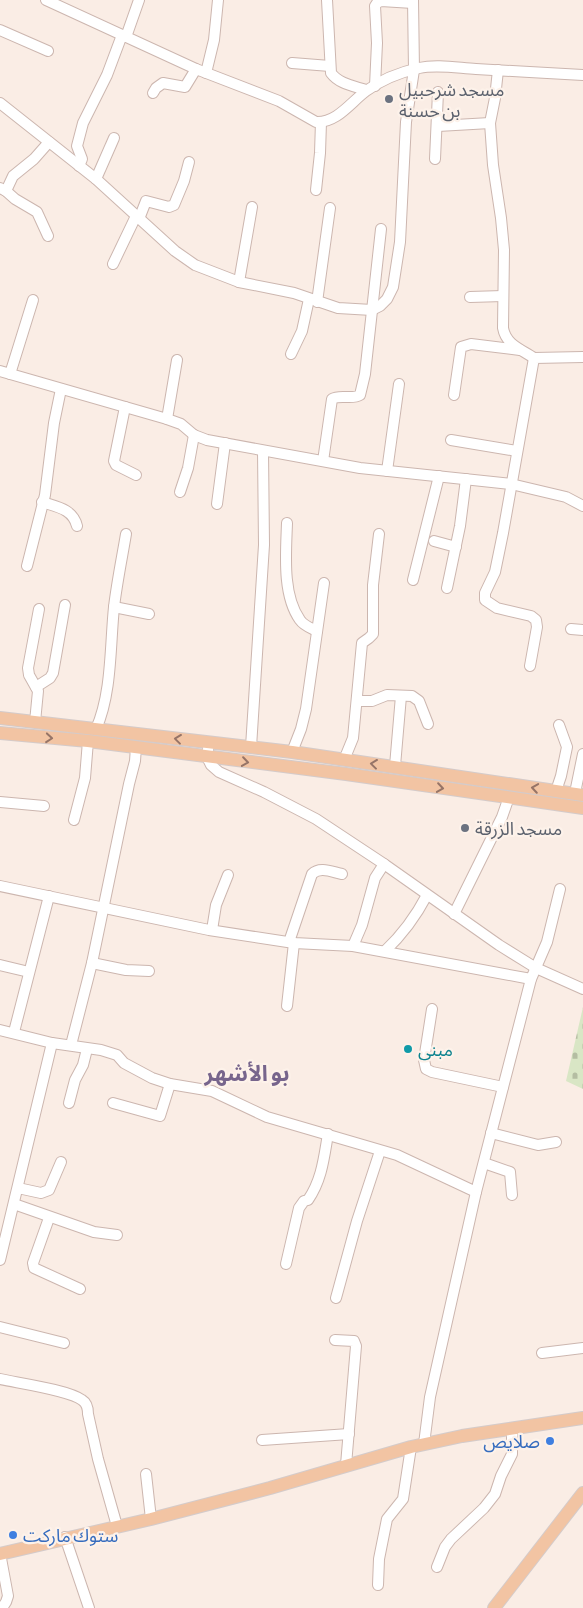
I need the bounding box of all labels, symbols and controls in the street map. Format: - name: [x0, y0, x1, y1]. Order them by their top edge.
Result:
- place label: مسجد شرحبيل بن حسنة: [399, 79, 504, 122]
- marker: مسجد شرحبيل بن حسنة: [383, 93, 395, 105]
- one-way arrow: [45, 732, 53, 743]
- one-way arrow: [174, 734, 182, 745]
- one-way arrow: [240, 756, 249, 766]
- one-way arrow: [370, 759, 378, 770]
- one-way arrow: [437, 782, 445, 793]
- one-way arrow: [530, 783, 539, 793]
- place label: مسجد الزرقة: [475, 818, 562, 840]
- marker: مسجد الزرقة: [459, 822, 471, 834]
- place label: مبنى: [418, 1039, 453, 1061]
- marker: مبنى: [402, 1043, 414, 1055]
- district label: بو الأشهر: [204, 1060, 289, 1086]
- place label: صلايص: [483, 1431, 540, 1453]
- marker: صلايص: [544, 1435, 556, 1447]
- place label: ستوك ماركت: [23, 1525, 118, 1547]
- marker: ستوك ماركت: [7, 1529, 19, 1541]

